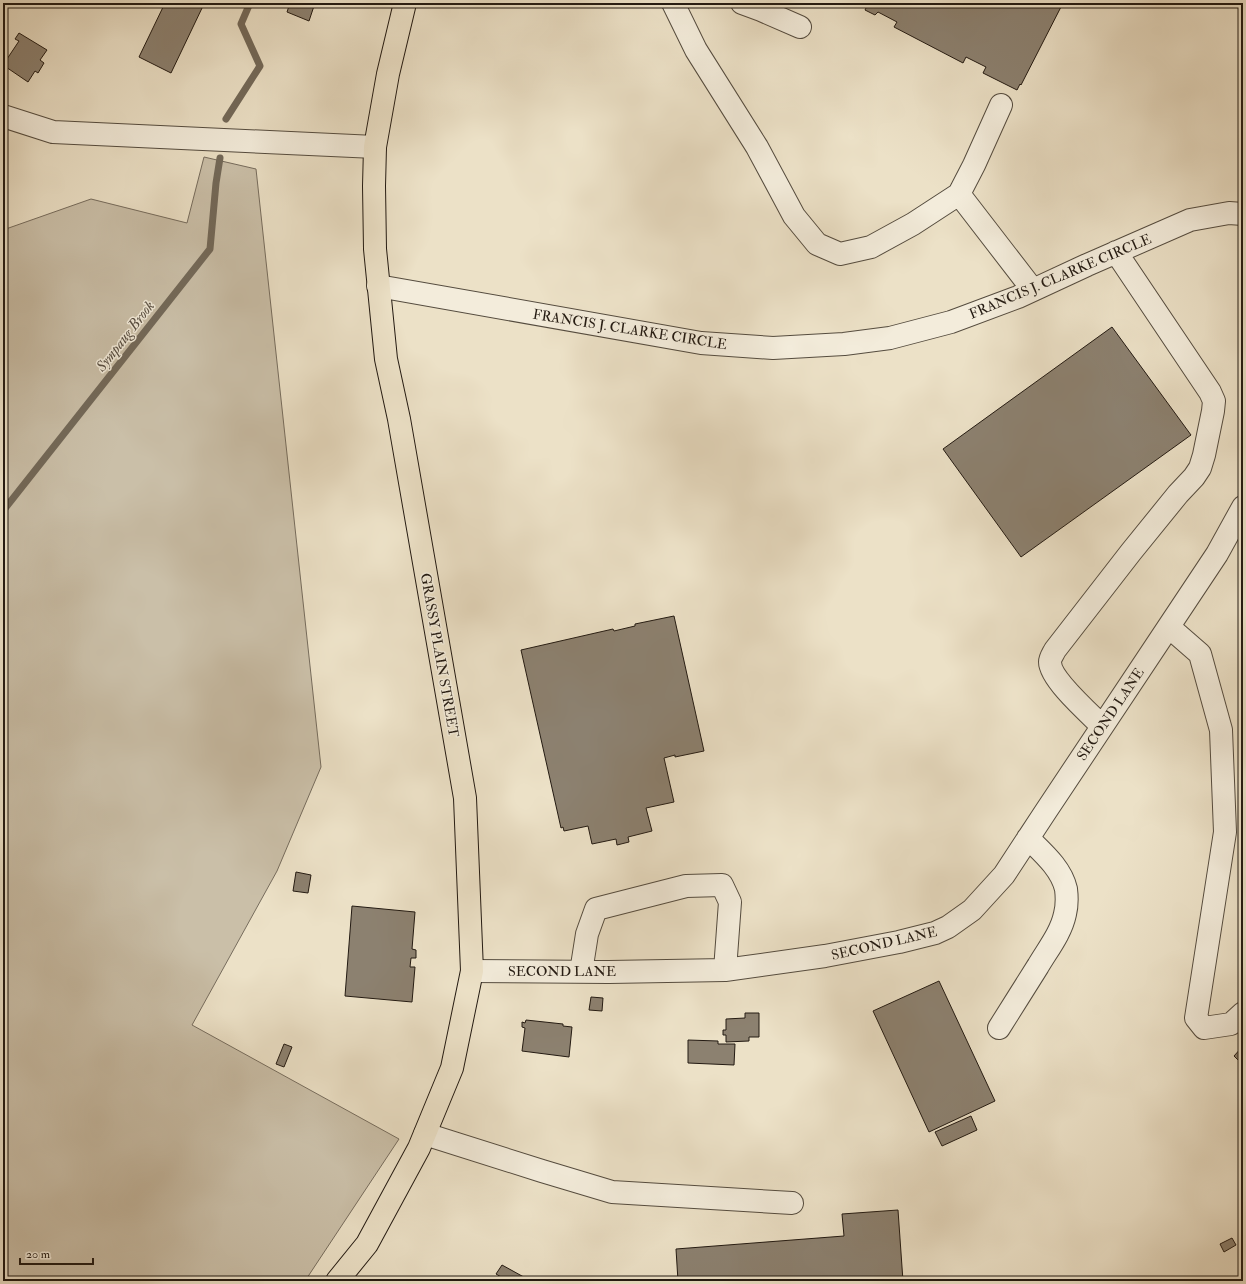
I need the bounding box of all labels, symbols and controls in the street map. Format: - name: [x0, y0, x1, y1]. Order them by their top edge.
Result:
- street label: FRANCIS J. CLARKE CIRCLE: [967, 230, 1154, 323]
- water label: Sympaug Brook: [91, 297, 159, 376]
- street label: FRANCIS J. CLARKE CIRCLE: [532, 306, 728, 353]
- street label: GRASSY PLAIN STREET: [417, 572, 462, 739]
- street label: SECOND LANE: [1073, 665, 1148, 764]
- street label: SECOND LANE: [830, 923, 939, 964]
- street label: SECOND LANE: [508, 963, 616, 980]
- scale bar: [20, 1240, 93, 1266]
- text: 20 m: [26, 1247, 51, 1262]

